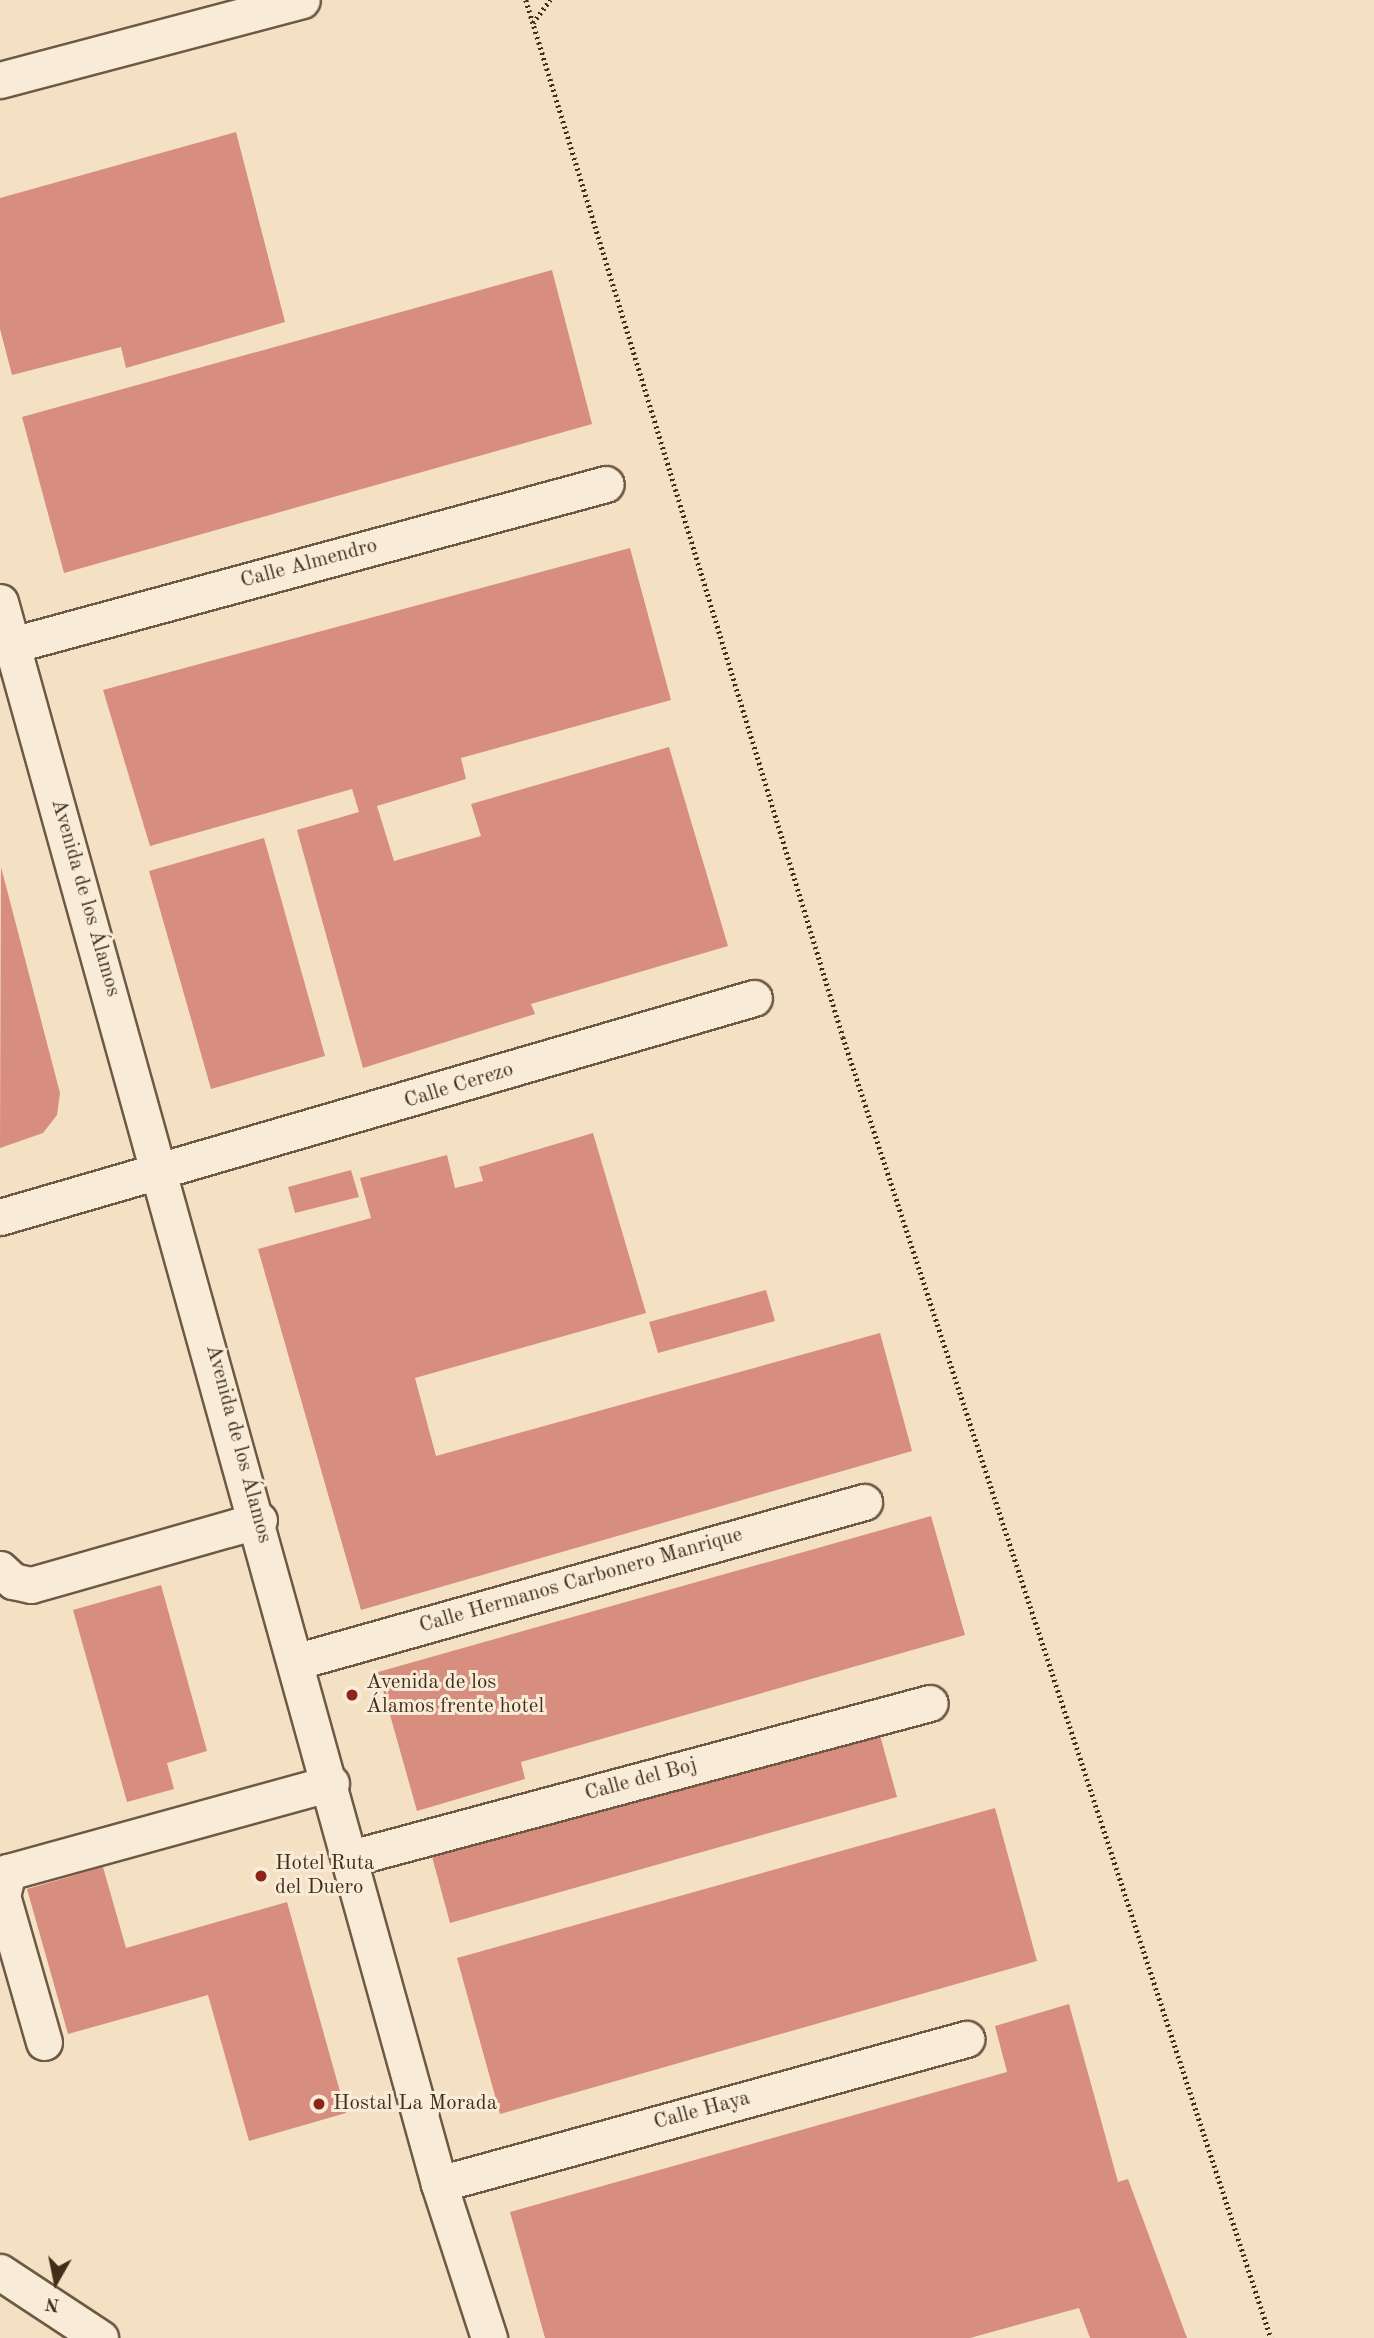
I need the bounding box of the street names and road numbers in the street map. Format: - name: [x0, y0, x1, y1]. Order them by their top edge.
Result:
- street label: Calle Almendro: [238, 534, 380, 594]
- street label: Avenida de los Álamos: [45, 796, 125, 1000]
- street label: Calle Cerezo: [401, 1057, 517, 1115]
- street label: Avenida de los Álamos: [199, 1342, 277, 1546]
- street label: Calle Hermanos Carbonero Manrique: [416, 1523, 746, 1639]
- street label: Calle del Boj: [582, 1753, 700, 1807]
- street label: Calle Haya: [651, 2086, 753, 2136]

